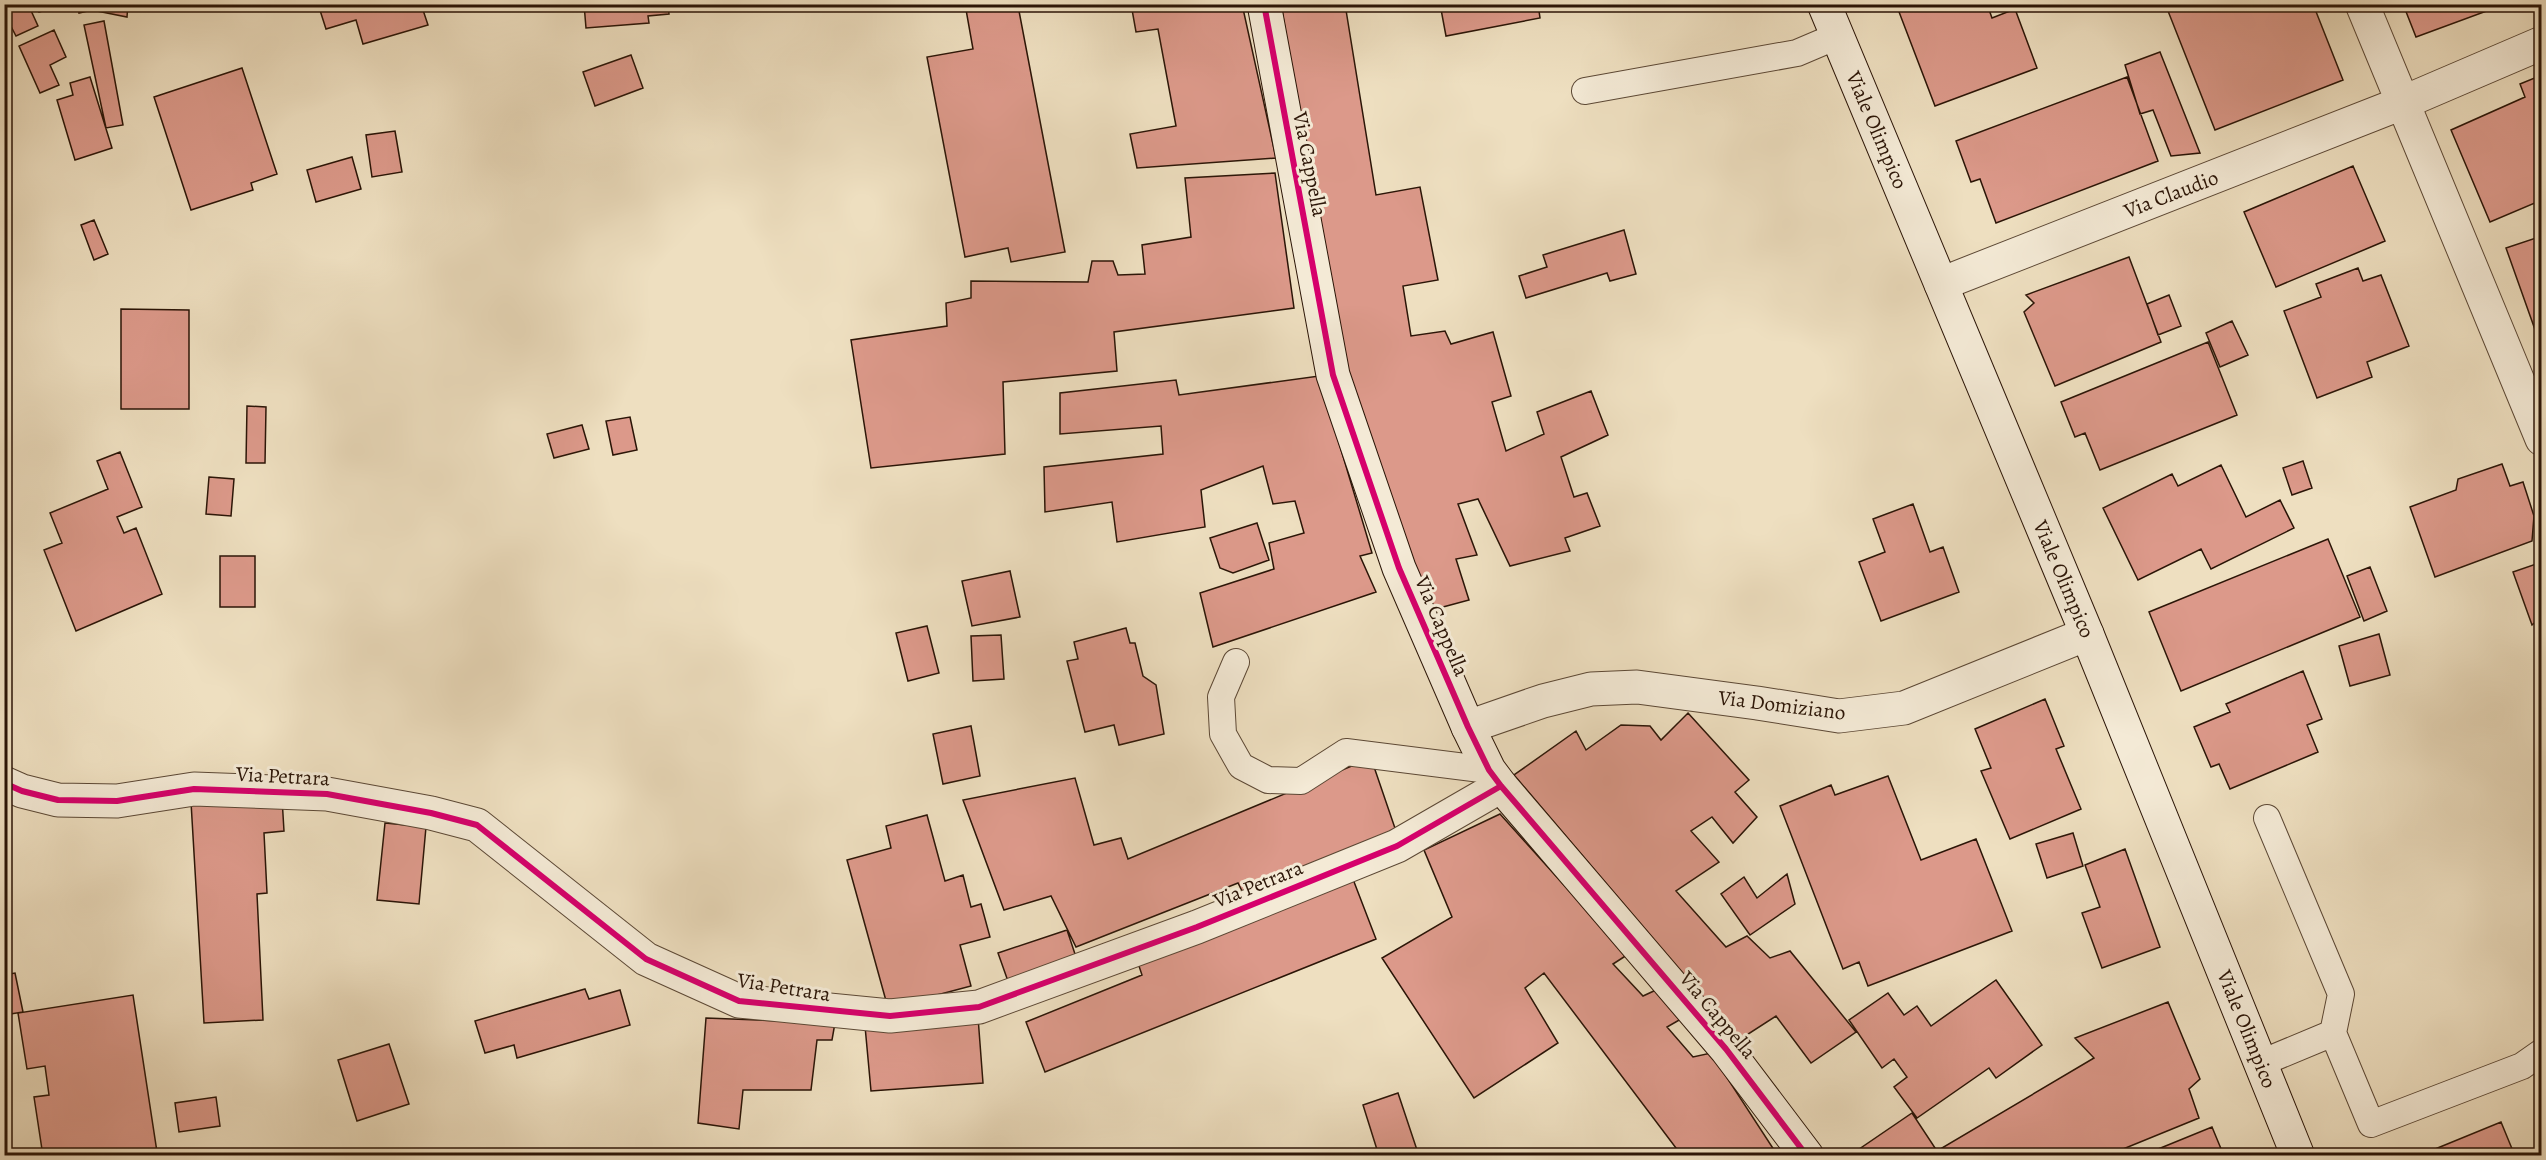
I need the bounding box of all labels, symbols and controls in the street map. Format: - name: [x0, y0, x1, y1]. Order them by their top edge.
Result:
- street label: Viale Olimpico: [1839, 66, 1914, 193]
- street label: Via Cappella: [1286, 108, 1334, 219]
- street label: Via Claudio: [2119, 163, 2222, 225]
- street label: Viale Olimpico: [2026, 515, 2101, 642]
- street label: Via Cappella: [1408, 571, 1476, 681]
- street label: Via Domiziano: [1716, 683, 1847, 727]
- street label: Via Petrara: [234, 760, 331, 792]
- street label: Via Petrara: [1208, 853, 1307, 915]
- street label: Via Cappella: [1672, 964, 1763, 1065]
- street label: Viale Olimpico: [2210, 965, 2283, 1092]
- street label: Via Petrara: [734, 966, 833, 1008]

